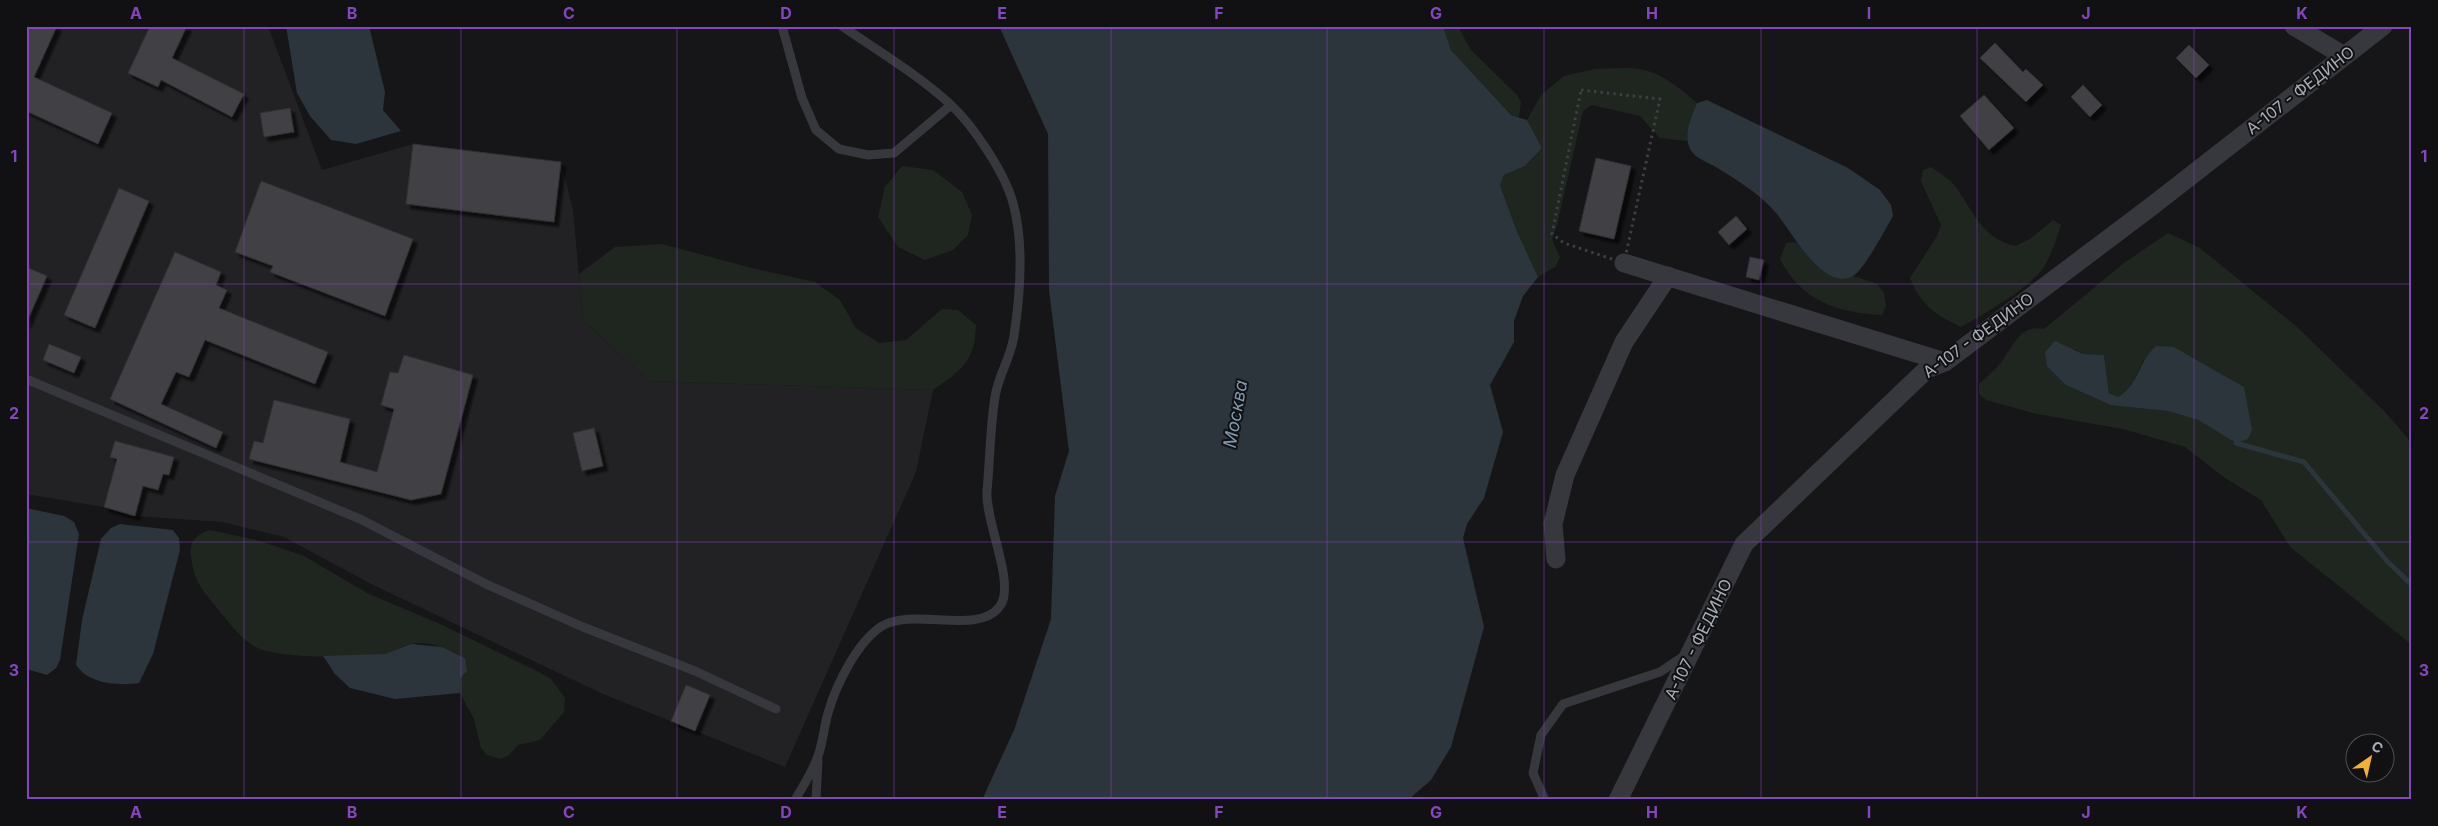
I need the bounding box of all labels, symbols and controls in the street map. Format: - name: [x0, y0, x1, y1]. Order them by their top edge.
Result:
- text: A: [130, 3, 142, 23]
- text: B: [347, 3, 357, 23]
- text: C: [563, 3, 575, 23]
- text: D: [780, 3, 792, 23]
- text: E: [997, 3, 1007, 23]
- text: F: [1214, 3, 1224, 23]
- text: G: [1430, 3, 1442, 23]
- text: H: [1646, 3, 1658, 23]
- text: I: [1867, 3, 1871, 23]
- text: J: [2081, 3, 2091, 23]
- text: K: [2296, 3, 2308, 23]
- street label: А-107 - ФЕДИНО: [2242, 42, 2358, 138]
- text: 1: [11, 146, 17, 166]
- text: 1: [2421, 146, 2427, 166]
- street label: А-107 - ФЕДИНО: [1919, 288, 2037, 382]
- water label: Москва: [1219, 379, 1251, 449]
- text: 2: [9, 403, 19, 423]
- text: 2: [2419, 403, 2429, 423]
- street label: А-107 - ФЕДИНО: [1660, 575, 1736, 703]
- text: 3: [9, 660, 19, 680]
- text: 3: [2419, 660, 2429, 680]
- north arrow: [2346, 734, 2396, 784]
- text: С: [2369, 737, 2387, 757]
- text: A: [130, 802, 142, 822]
- text: B: [347, 802, 357, 822]
- text: C: [563, 802, 575, 822]
- text: D: [780, 802, 792, 822]
- text: E: [997, 802, 1007, 822]
- text: F: [1214, 802, 1224, 822]
- text: G: [1430, 802, 1442, 822]
- text: H: [1646, 802, 1658, 822]
- text: I: [1867, 802, 1871, 822]
- text: J: [2081, 802, 2091, 822]
- text: K: [2296, 802, 2308, 822]

